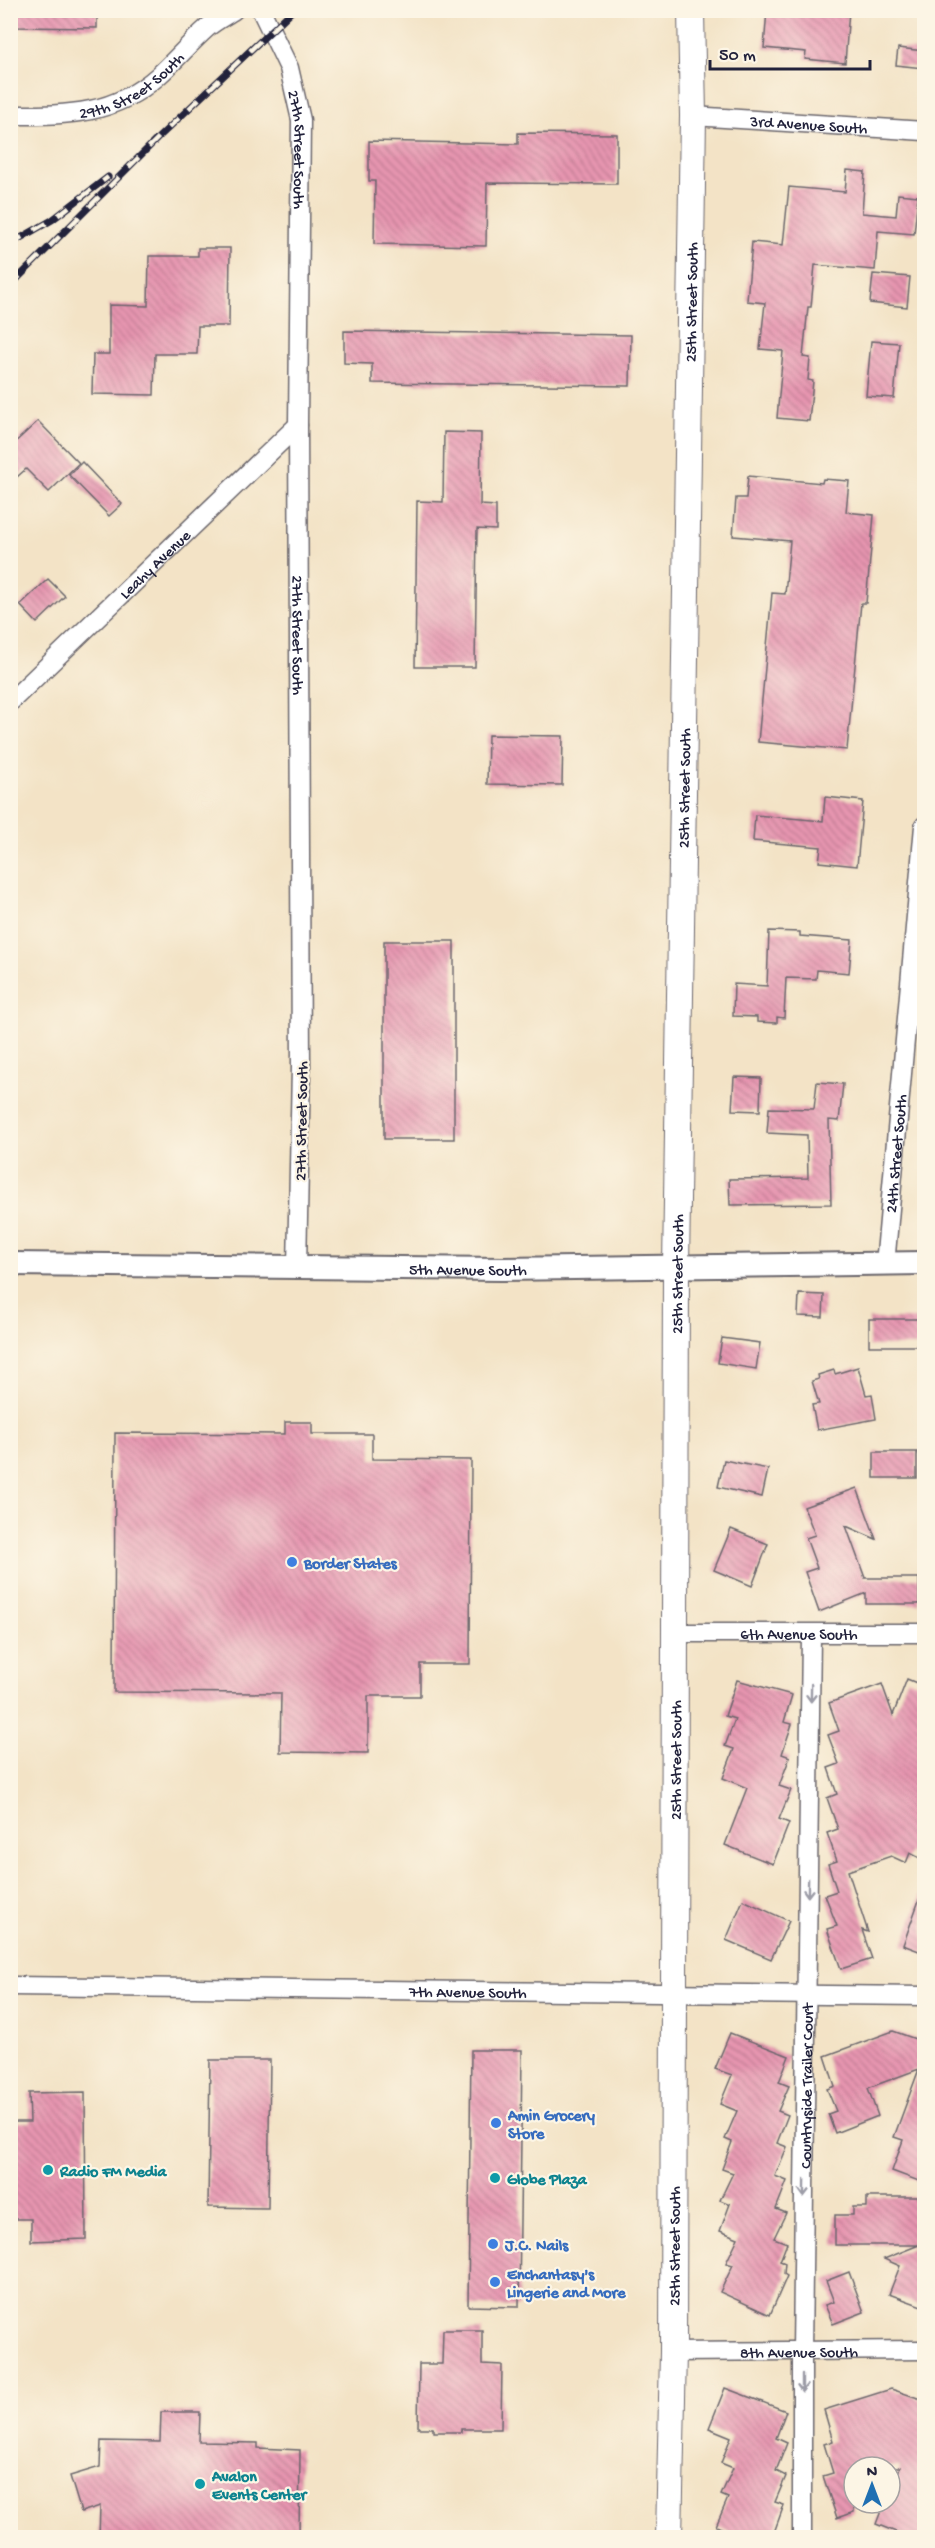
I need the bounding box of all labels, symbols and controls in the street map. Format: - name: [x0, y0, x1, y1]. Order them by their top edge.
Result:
- scale bar: [710, 33, 870, 71]
- text: 50 m: [719, 46, 756, 67]
- street label: 29th Street South: [78, 50, 190, 125]
- street label: 27th Street South: [281, 89, 307, 210]
- street label: 3rd Avenue South: [748, 114, 868, 140]
- street label: 25th Street South: [683, 242, 704, 362]
- street label: Leahy Avenue: [117, 527, 197, 604]
- street label: 27th Street South: [286, 575, 305, 696]
- street label: 25th Street South: [676, 728, 697, 848]
- street label: 27th Street South: [293, 1061, 314, 1181]
- street label: 24th Street South: [884, 1093, 913, 1214]
- street label: 25th Street South: [670, 1214, 690, 1334]
- street label: 5th Avenue South: [409, 1262, 527, 1282]
- marker: Border States: [285, 1555, 299, 1569]
- place label: Border States: [303, 1556, 398, 1575]
- street label: 6th Avenue South: [740, 1627, 858, 1646]
- one-way arrow: [805, 1683, 816, 1703]
- street label: 25th Street South: [668, 1700, 688, 1820]
- one-way arrow: [802, 1878, 814, 1898]
- street label: 7th Avenue South: [408, 1984, 527, 2005]
- street label: Countryside Trailer Court: [798, 2002, 819, 2169]
- place label: Amin Grocery Store: [507, 2108, 595, 2145]
- marker: Amin Grocery Store: [489, 2116, 503, 2130]
- marker: Radio FM Media: [41, 2163, 55, 2177]
- place label: Radio FM Media: [59, 2164, 167, 2183]
- marker: Globe Plaza: [488, 2171, 502, 2185]
- place label: Globe Plaza: [507, 2172, 588, 2191]
- one-way arrow: [798, 2178, 810, 2198]
- street label: 25th Street South: [667, 2186, 686, 2306]
- marker: J.C. Nails: [486, 2237, 500, 2251]
- place label: J.C. Nails: [504, 2238, 569, 2257]
- place label: Enchantasy's Lingerie and More: [507, 2267, 626, 2304]
- marker: Enchantasy's Lingerie and More: [488, 2275, 502, 2289]
- street label: 8th Avenue South: [740, 2345, 859, 2364]
- one-way arrow: [796, 2373, 808, 2393]
- north arrow: [842, 2455, 902, 2515]
- text: N: [867, 2464, 878, 2483]
- place label: Avalon Events Center: [211, 2469, 308, 2506]
- marker: Avalon Events Center: [193, 2477, 207, 2491]

